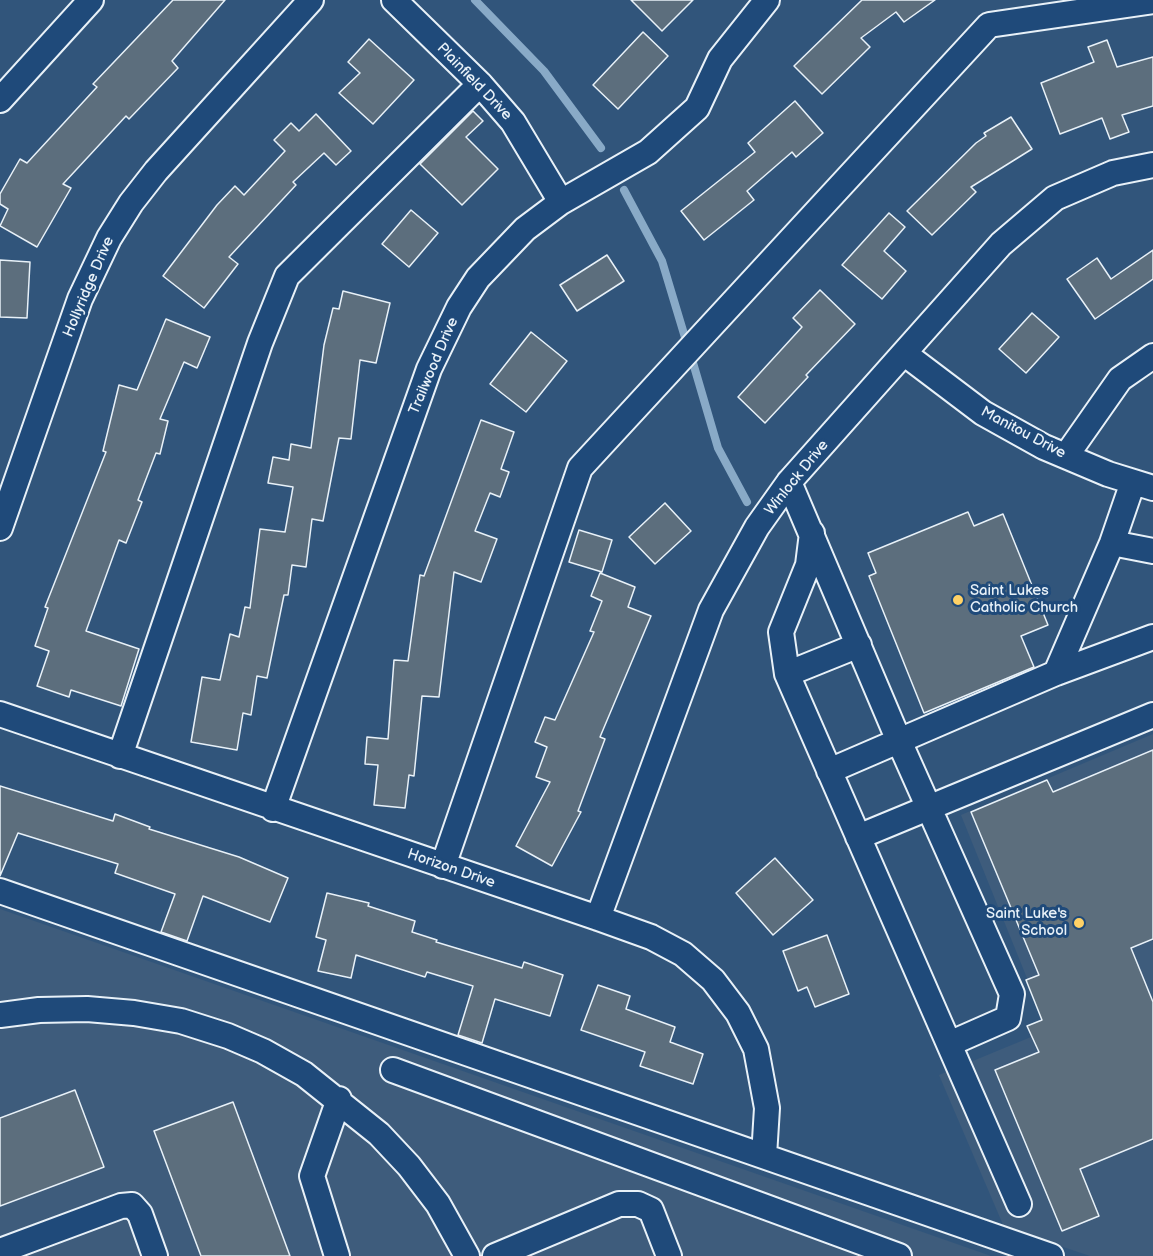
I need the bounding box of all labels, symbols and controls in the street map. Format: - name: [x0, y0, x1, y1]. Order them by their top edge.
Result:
- street label: Plainfield Drive: [433, 40, 515, 124]
- street label: Hollyridge Drive: [60, 234, 118, 340]
- street label: Trailwood Drive: [405, 315, 463, 417]
- street label: Manitou Drive: [977, 403, 1069, 463]
- street label: Winlock Drive: [761, 437, 833, 519]
- place label: Saint Lukes Catholic Church: [970, 582, 1078, 617]
- marker: Saint Lukes Catholic Church: [951, 593, 965, 607]
- street label: Horizon Drive: [405, 846, 497, 892]
- place label: Saint Luke's School: [986, 905, 1067, 940]
- marker: Saint Luke's School: [1072, 916, 1086, 930]

